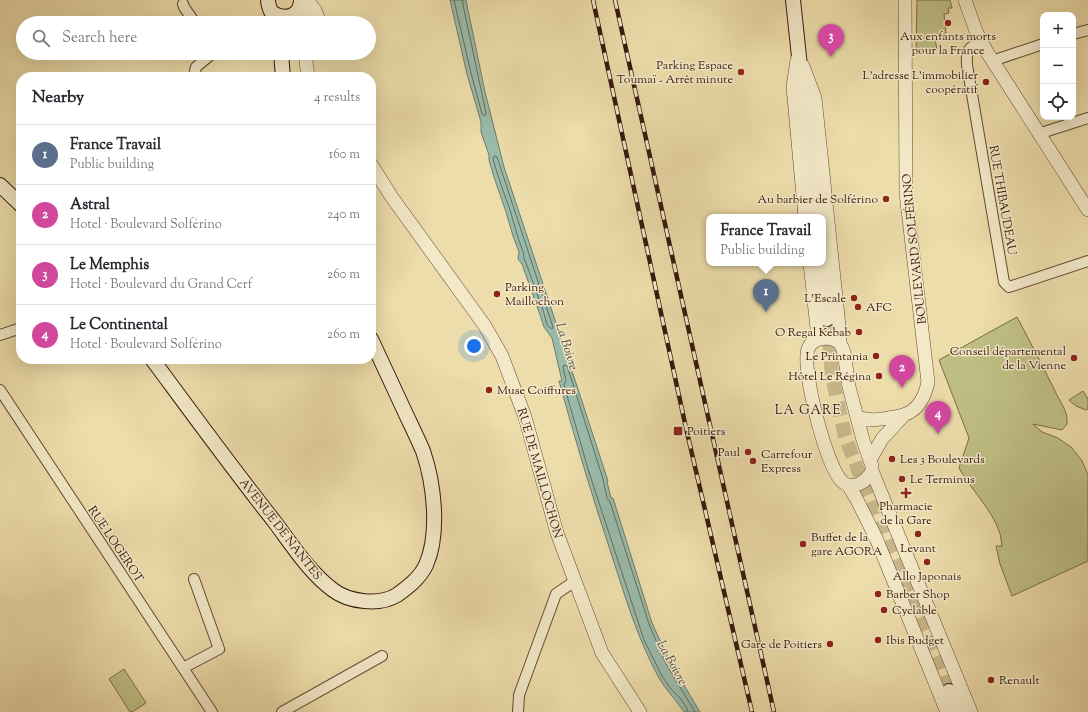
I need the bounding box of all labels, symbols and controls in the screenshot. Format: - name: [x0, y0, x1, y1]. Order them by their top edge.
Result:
- map controls: [1040, 12, 1076, 120]
- button: +: [1040, 12, 1076, 48]
- search box: [16, 16, 376, 60]
- marker: Aux enfants morts pour la France: [943, 18, 953, 28]
- pin: 3: [818, 24, 844, 57]
- icon: search: [30, 27, 52, 49]
- text: Search here: [62, 28, 137, 49]
- place label: Aux enfants morts pour la France: [900, 28, 996, 60]
- button: −: [1040, 48, 1076, 84]
- place label: Parking Espace Toumaï - Arrêt minute: [616, 57, 733, 89]
- marker: Parking Espace Toumaï - Arrêt minute: [736, 67, 746, 77]
- place label: L'adresse L'immobilier coopératif: [863, 67, 979, 99]
- marker: L'adresse L'immobilier coopératif: [981, 77, 991, 87]
- button: locate: [1040, 84, 1076, 120]
- text: Nearby: [32, 86, 84, 110]
- text: 4 results: [314, 89, 360, 107]
- text: France Travail: [70, 135, 161, 156]
- street label: RUE THIBAUDEAU: [984, 144, 1021, 257]
- text: 1: [43, 146, 47, 164]
- text: 160 m: [329, 146, 360, 164]
- text: Public building: [70, 156, 154, 174]
- street label: BOULEVARD SOLFÉRINO: [898, 173, 932, 325]
- place label: Au barbier de Solférino: [758, 191, 878, 209]
- marker: Au barbier de Solférino: [881, 194, 891, 204]
- text: Astral: [70, 195, 110, 216]
- text: 2: [42, 206, 48, 224]
- text: 240 m: [327, 206, 360, 224]
- popup: [706, 214, 826, 266]
- text: Hotel · Boulevard Solférino: [70, 216, 222, 234]
- text: France Travail: [720, 221, 812, 242]
- text: Public building: [720, 242, 805, 260]
- text: Le Memphis: [70, 255, 149, 276]
- text: 3: [42, 266, 48, 284]
- text: 260 m: [327, 266, 360, 284]
- text: Hotel · Boulevard du Grand Cerf: [70, 276, 252, 294]
- place label: Parking Maillochon: [505, 279, 564, 311]
- pin: 1: [753, 279, 779, 312]
- marker: Parking Maillochon: [492, 289, 502, 299]
- place label: L'Escale: [804, 290, 846, 308]
- marker: L'Escale: [849, 293, 859, 303]
- place label: AFC: [866, 299, 892, 317]
- marker: AFC: [853, 302, 863, 312]
- text: Le Continental: [70, 315, 168, 336]
- water label: La Boivre: [550, 321, 582, 373]
- place label: O Regal Kebab: [775, 324, 851, 342]
- text: 4: [42, 326, 48, 344]
- text: 260 m: [327, 326, 360, 344]
- marker: O Regal Kebab: [854, 327, 864, 337]
- text: Hotel · Boulevard Solférino: [70, 336, 222, 354]
- your location: [464, 336, 484, 356]
- place label: Conseil départemental de la Vienne: [950, 343, 1067, 375]
- place label: Le Printania: [805, 348, 868, 366]
- marker: Le Printania: [871, 351, 881, 361]
- marker: Conseil départemental de la Vienne: [1069, 353, 1079, 363]
- pin: 2: [889, 355, 915, 388]
- place label: Hôtel Le Régina: [788, 368, 871, 386]
- marker: Hôtel Le Régina: [874, 371, 884, 381]
- place label: Muse Coiffures: [497, 382, 576, 400]
- marker: Muse Coiffures: [484, 385, 494, 395]
- pin: 4: [925, 401, 951, 434]
- district label: LA GARE: [775, 402, 841, 420]
- street label: RUE DE MAILLOCHON: [512, 406, 566, 541]
- place label: Poitiers: [687, 423, 726, 441]
- marker: Poitiers: [672, 425, 684, 437]
- place label: Paul: [718, 444, 741, 462]
- place label: Carrefour Express: [761, 446, 813, 478]
- marker: Paul: [743, 447, 753, 457]
- place label: Les 3 Boulevards: [900, 451, 985, 469]
- marker: Les 3 Boulevards: [887, 454, 897, 464]
- marker: Carrefour Express: [748, 456, 758, 466]
- place label: Le Terminus: [910, 471, 975, 489]
- marker: Le Terminus: [897, 474, 907, 484]
- street label: AVENUE DE NANTES: [235, 475, 326, 584]
- marker: Pharmacie de la Gare: [901, 488, 911, 498]
- place label: Pharmacie de la Gare: [879, 498, 933, 530]
- street label: RUE LOGEROT: [83, 503, 148, 587]
- place label: Buffet de la gare AGORA: [811, 529, 883, 561]
- marker: Levant: [913, 529, 923, 539]
- marker: Buffet de la gare AGORA: [798, 539, 808, 549]
- place label: Levant: [900, 540, 936, 558]
- marker: Allo Japonais: [922, 557, 932, 567]
- place label: Allo Japonais: [893, 568, 961, 586]
- place label: Barber Shop: [886, 586, 950, 604]
- marker: Barber Shop: [873, 589, 883, 599]
- place label: Cyclable: [892, 602, 937, 620]
- marker: Cyclable: [879, 605, 889, 615]
- place label: Ibis Budget: [886, 632, 944, 650]
- marker: Ibis Budget: [873, 635, 883, 645]
- place label: Gare de Poitiers: [741, 636, 822, 654]
- water label: La Boivre: [652, 637, 691, 689]
- marker: Gare de Poitiers: [825, 639, 835, 649]
- place label: Renault: [999, 672, 1040, 690]
- marker: Renault: [986, 675, 996, 685]

